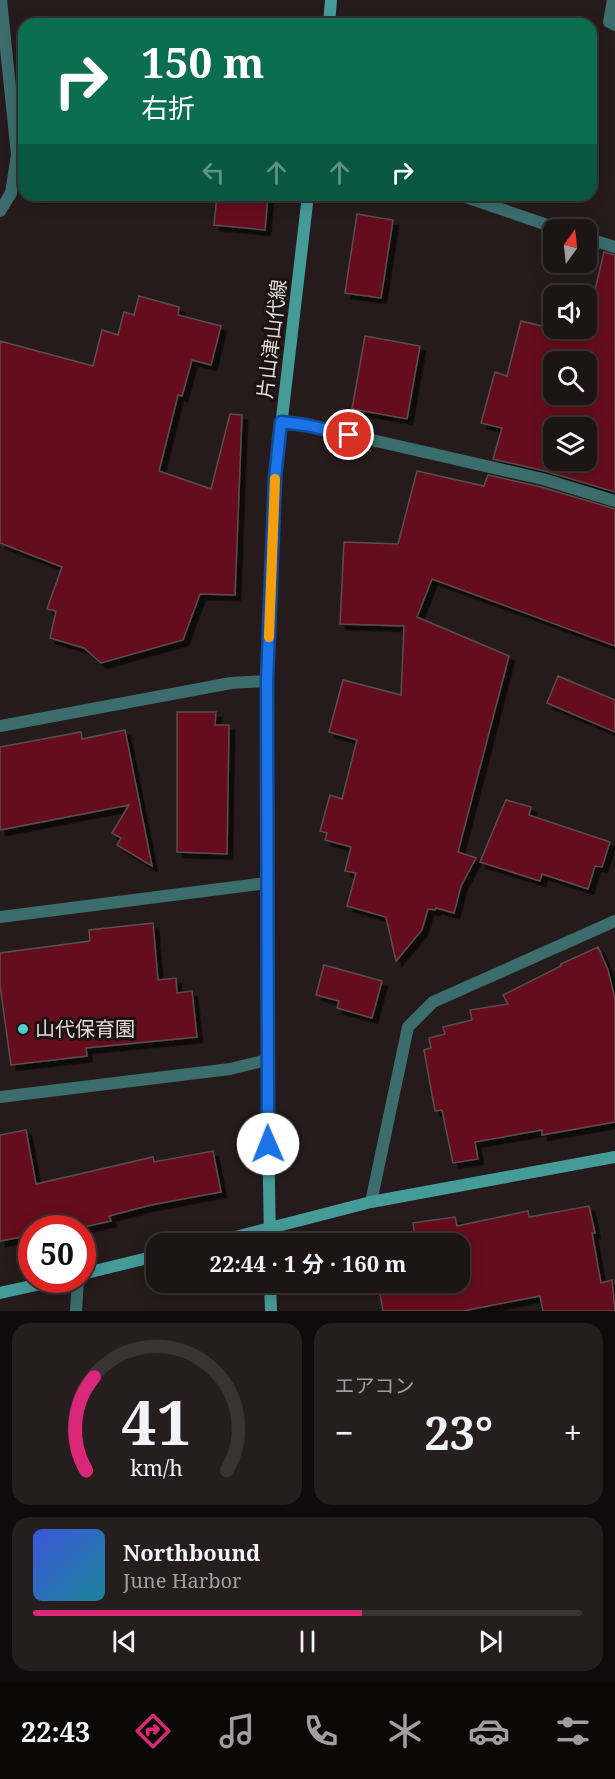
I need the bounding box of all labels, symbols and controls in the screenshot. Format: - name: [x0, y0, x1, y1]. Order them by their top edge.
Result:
- text: 150 m: [141, 33, 265, 90]
- icon: right: [42, 42, 120, 120]
- text: 右折: [141, 89, 195, 126]
- icon: left: [197, 156, 230, 189]
- icon: ahead: [260, 156, 293, 189]
- icon: ahead: [323, 156, 356, 189]
- icon: right: [386, 156, 419, 189]
- north arrow: [543, 219, 597, 273]
- map controls: [543, 219, 597, 471]
- street label: 片山津山代線: [251, 278, 292, 400]
- button: sound: [543, 285, 597, 339]
- button: search: [543, 351, 597, 405]
- pin: [323, 409, 374, 460]
- button: layers: [543, 417, 597, 471]
- icon: arrive: [332, 418, 365, 451]
- place label: 山代保育園: [35, 1015, 135, 1042]
- marker: 山代保育園: [16, 1022, 30, 1036]
- position arrow: [236, 1112, 300, 1176]
- speed limit sign: 50: [18, 1215, 96, 1293]
- text: 22:44 · 1 分 · 160 m: [209, 1248, 407, 1278]
- text: エアコン: [335, 1372, 415, 1399]
- text: 41: [121, 1378, 192, 1463]
- text: 23°: [424, 1402, 493, 1463]
- text: −: [335, 1410, 354, 1455]
- text: +: [564, 1410, 582, 1455]
- text: km/h: [130, 1453, 183, 1482]
- text: Northbound: [123, 1537, 260, 1567]
- text: June Harbor: [123, 1567, 241, 1594]
- icon: previous: [108, 1625, 141, 1658]
- icon: pause: [291, 1625, 324, 1658]
- icon: next: [474, 1625, 507, 1658]
- icon: directions: [132, 1710, 174, 1752]
- icon: music: [216, 1710, 258, 1752]
- icon: phone: [300, 1710, 342, 1752]
- icon: climate: [384, 1710, 426, 1752]
- icon: car: [468, 1710, 510, 1752]
- icon: filters: [552, 1710, 594, 1752]
- text: 22:43: [21, 1713, 90, 1750]

